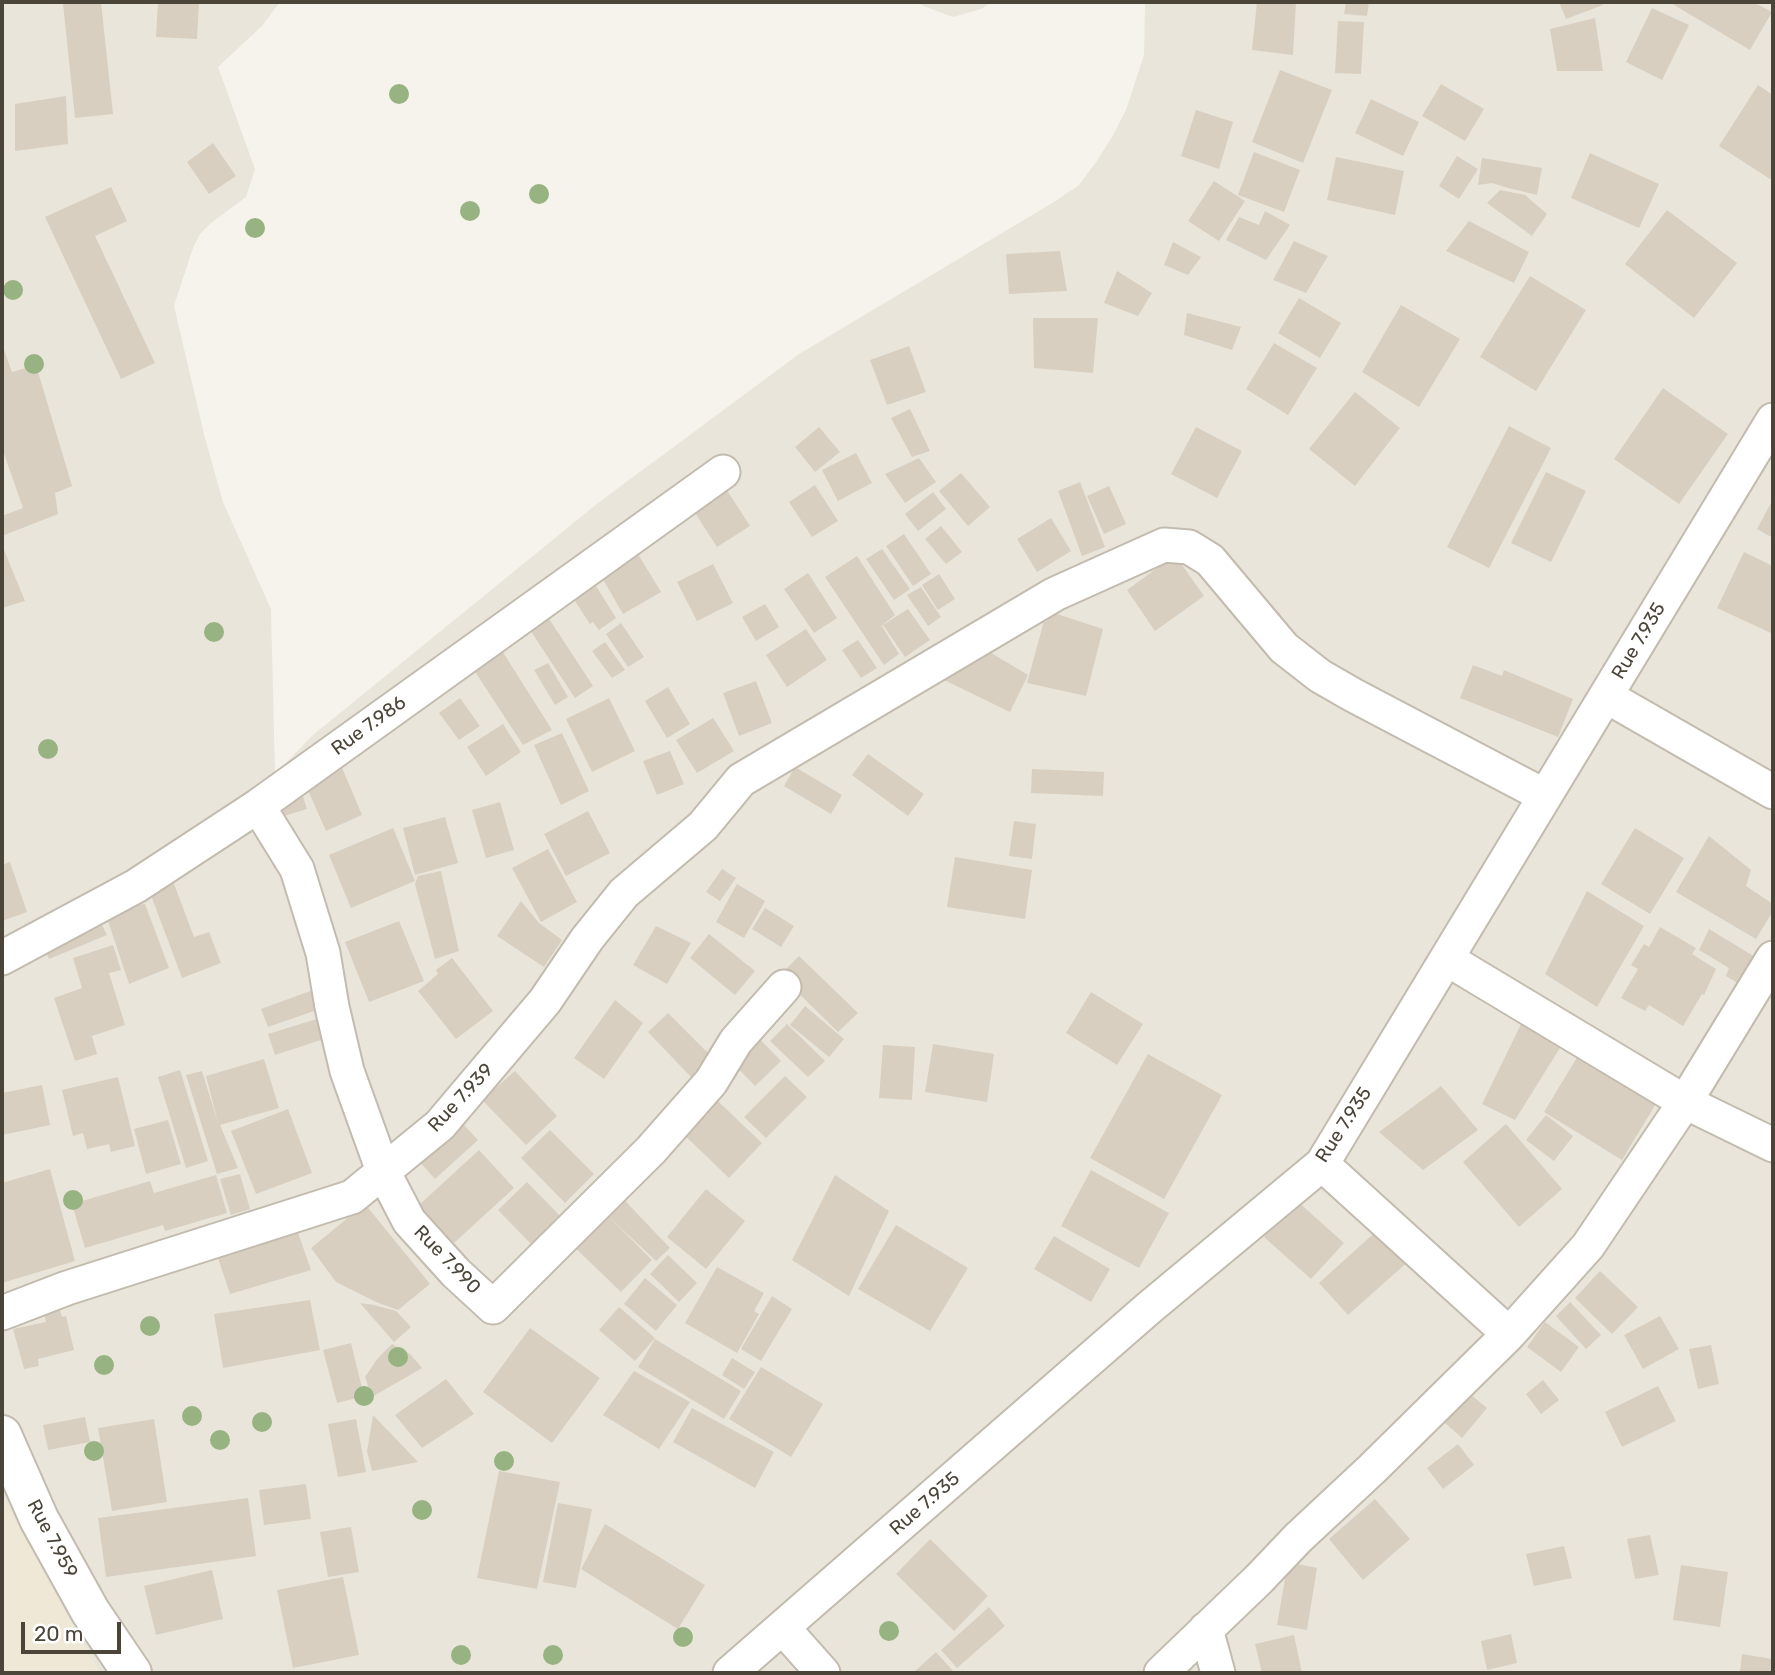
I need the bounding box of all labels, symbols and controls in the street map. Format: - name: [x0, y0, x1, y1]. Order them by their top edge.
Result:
- street label: Rue 7.935: [1607, 599, 1671, 683]
- street label: Rue 7.986: [327, 691, 411, 761]
- street label: Rue 7.939: [424, 1059, 498, 1137]
- street label: Rue 7.935: [1311, 1083, 1377, 1167]
- street label: Rue 7.990: [409, 1221, 485, 1299]
- street label: Rue 7.935: [885, 1467, 965, 1541]
- street label: Rue 7.959: [22, 1496, 82, 1582]
- scale bar: [24, 1608, 124, 1652]
- text: 20 m: [34, 1621, 83, 1646]

